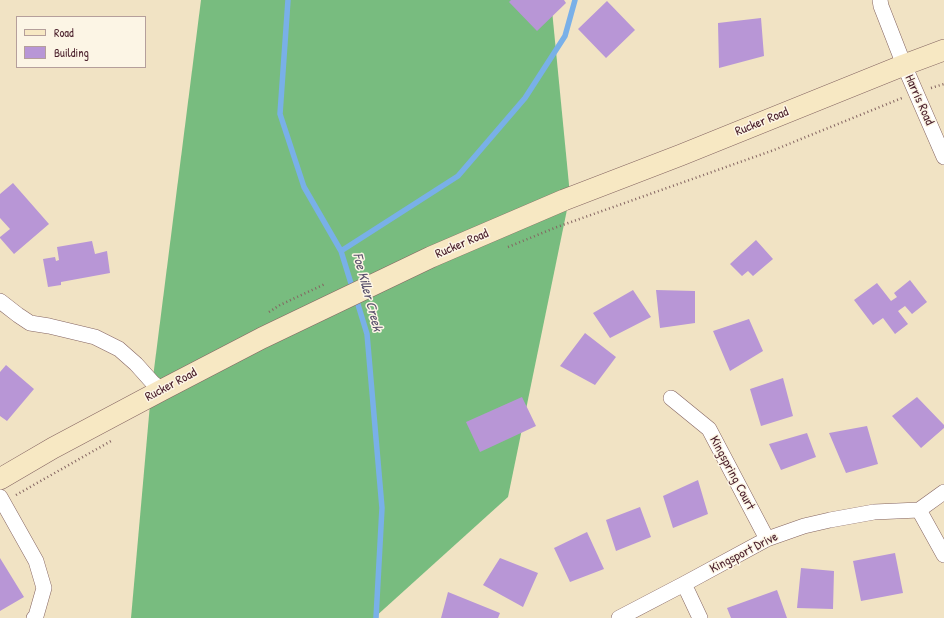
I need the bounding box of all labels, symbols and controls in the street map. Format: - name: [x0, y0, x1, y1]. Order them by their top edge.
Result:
- legend: [16, 16, 146, 68]
- text: Road: [54, 24, 74, 41]
- text: Building: [54, 44, 89, 61]
- street label: Harris Road: [901, 72, 937, 128]
- street label: Rucker Road: [733, 104, 791, 140]
- street label: Rucker Road: [433, 226, 491, 262]
- water label: Foe Killer Creek: [348, 251, 386, 333]
- street label: Rucker Road: [143, 365, 199, 405]
- street label: Kingspring Court: [706, 433, 758, 513]
- street label: Kingsport Drive: [707, 529, 781, 577]

